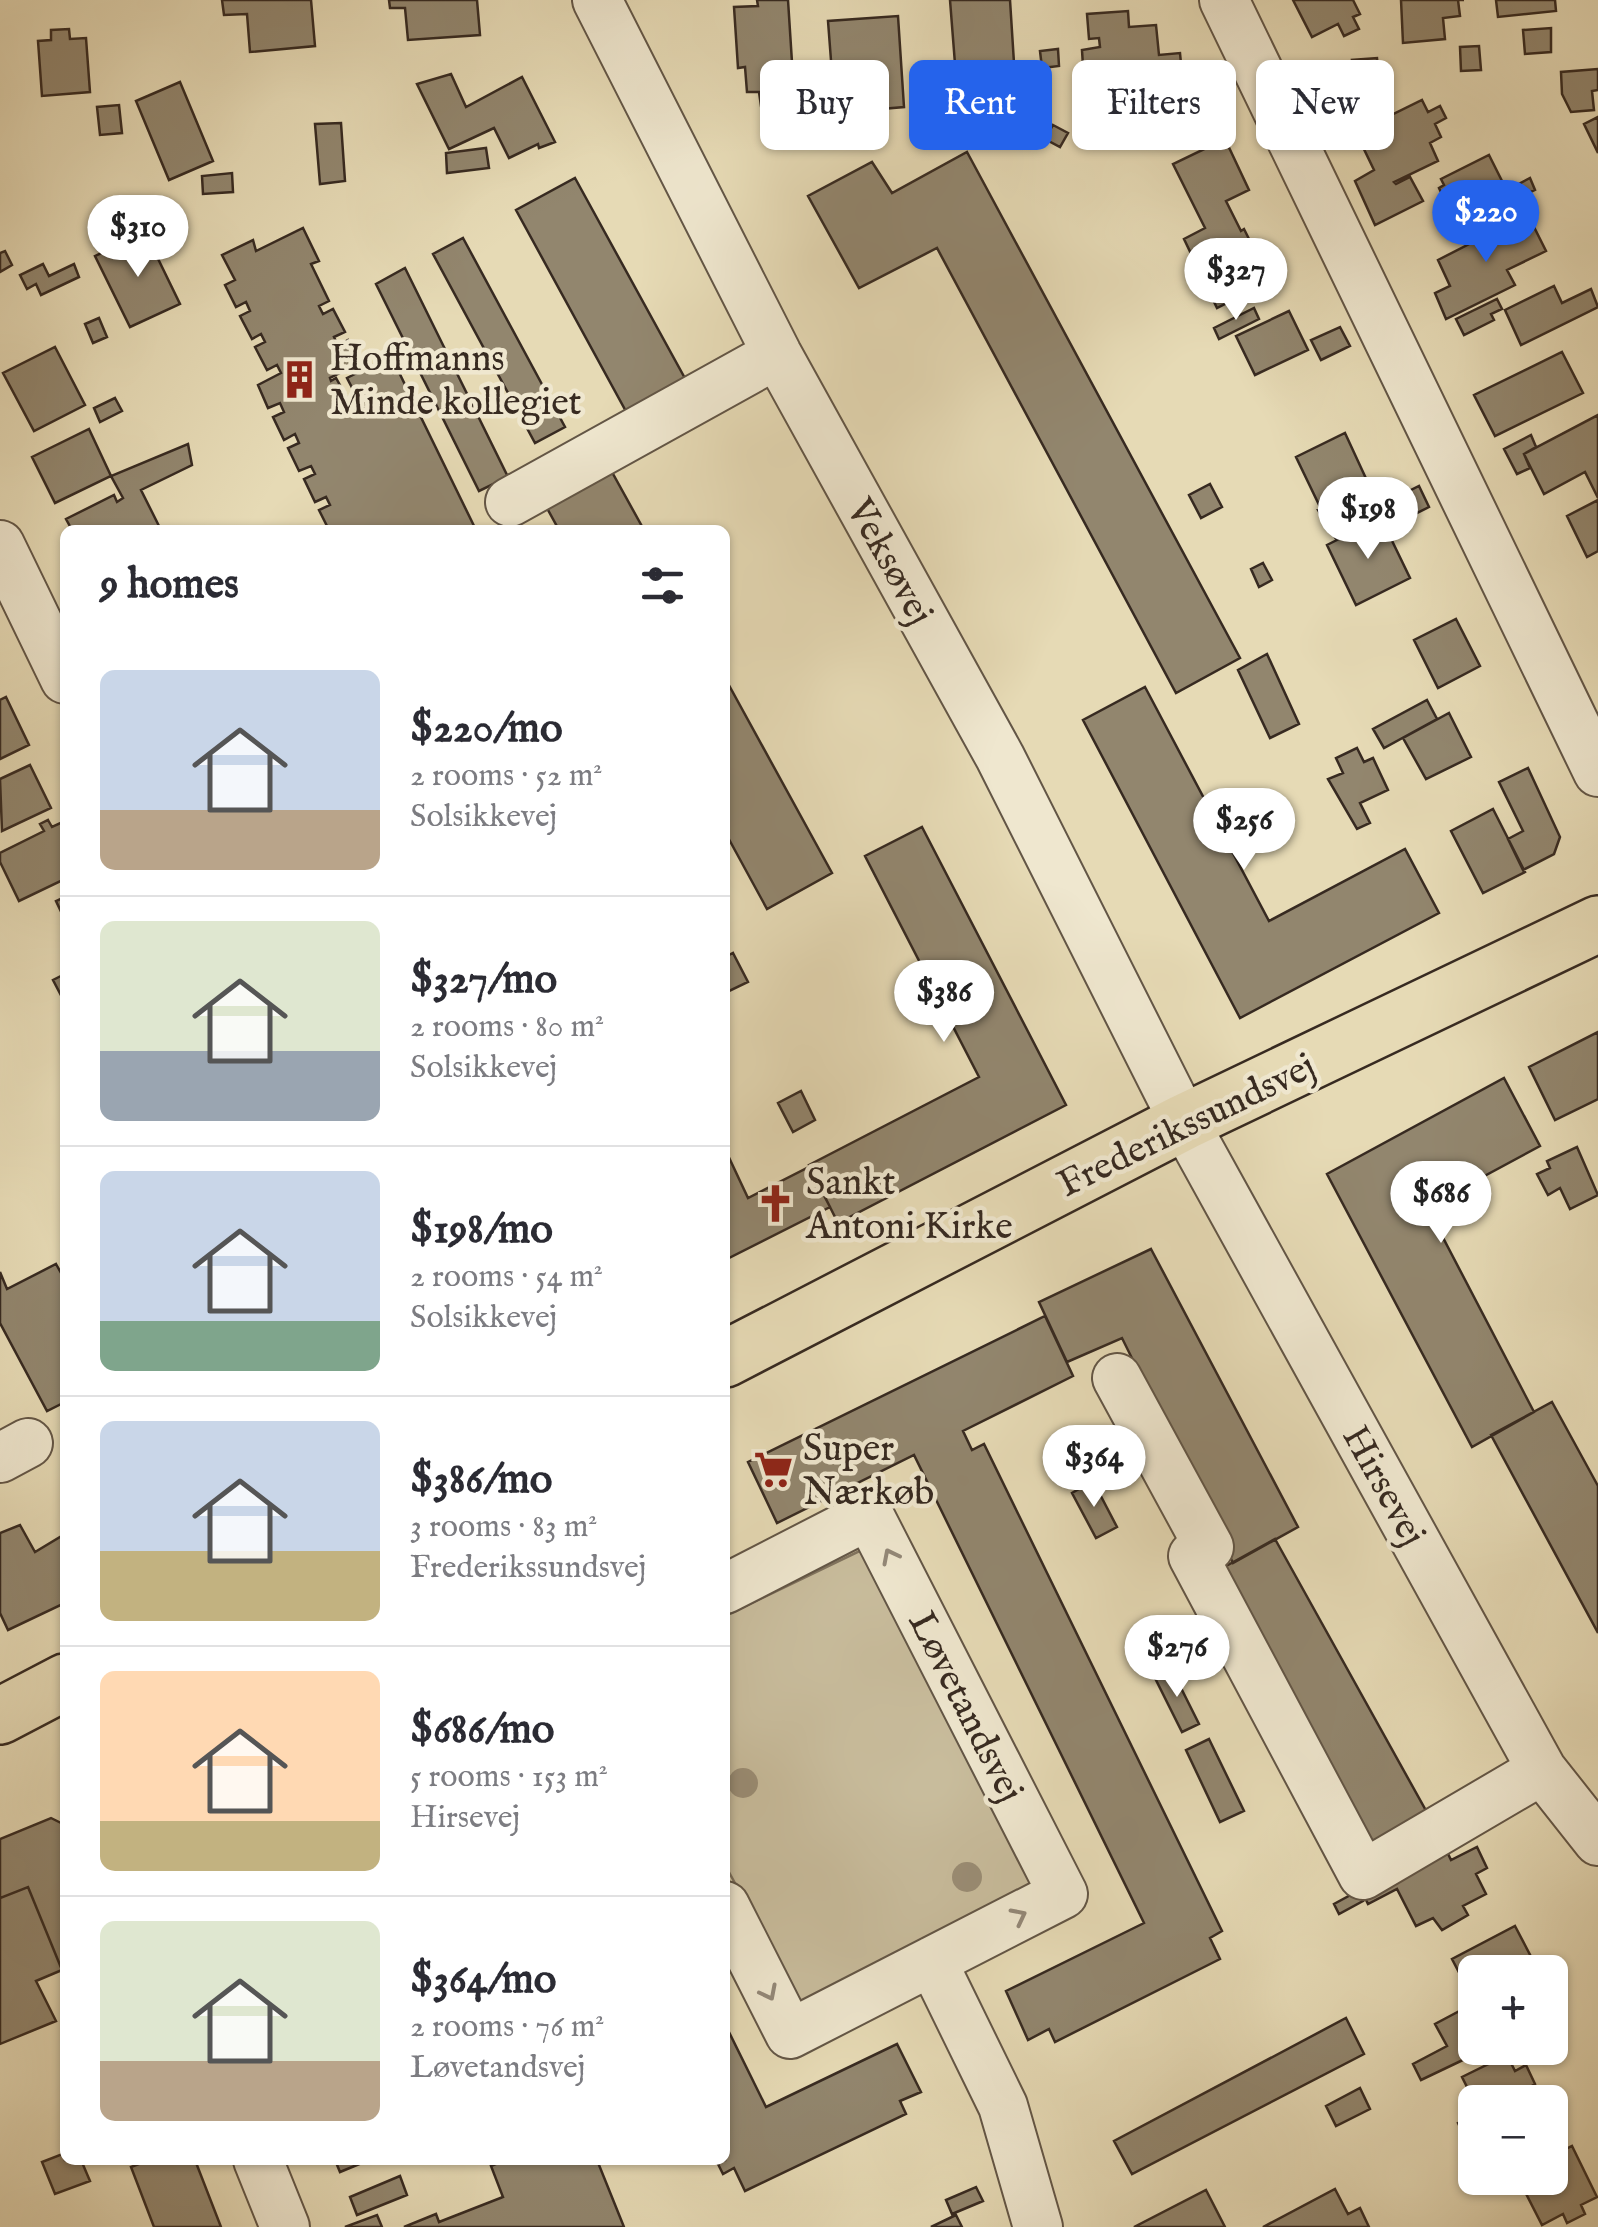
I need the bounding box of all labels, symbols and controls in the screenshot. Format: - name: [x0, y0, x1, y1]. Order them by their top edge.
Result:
- chip: Buy: [760, 60, 889, 150]
- chip: Rent: [909, 60, 1052, 150]
- chip: Filters: [1072, 60, 1236, 150]
- chip: New: [1256, 60, 1394, 150]
- pin: $220: [1427, 180, 1545, 265]
- text: $220: [1454, 192, 1518, 233]
- pin: $310: [79, 195, 197, 280]
- text: $310: [109, 207, 167, 248]
- pin: $327: [1177, 238, 1295, 323]
- text: $327: [1206, 250, 1266, 291]
- place label: Hoffmanns Minde kollegiet: [330, 336, 582, 428]
- building icon: Hoffmanns Minde kollegiet: [279, 358, 321, 400]
- pin: $198: [1309, 477, 1427, 562]
- text: $198: [1340, 489, 1396, 530]
- street label: Veksøvej: [834, 490, 943, 634]
- icon: filters: [635, 558, 690, 613]
- text: 9 homes: [100, 559, 239, 612]
- text: $220/mo: [410, 703, 563, 756]
- icon: home: [180, 710, 300, 830]
- text: 2 rooms · 52 m²: [410, 756, 602, 797]
- pin: $256: [1185, 788, 1303, 873]
- text: Solsikkevej: [410, 797, 557, 838]
- text: $256: [1215, 800, 1273, 841]
- text: $327/mo: [410, 954, 557, 1007]
- pin: $386: [885, 960, 1003, 1045]
- icon: home: [180, 961, 300, 1081]
- text: $386: [916, 972, 972, 1013]
- text: 2 rooms · 80 m²: [410, 1007, 604, 1048]
- street label: Frederikssundsvej: [1051, 1044, 1324, 1210]
- text: Solsikkevej: [410, 1048, 557, 1089]
- place label: Sankt Antoni Kirke: [805, 1160, 1013, 1252]
- pin: $686: [1382, 1161, 1500, 1246]
- text: $686: [1412, 1173, 1470, 1214]
- church icon: Sankt Antoni Kirke: [755, 1182, 797, 1224]
- text: $198/mo: [410, 1204, 553, 1257]
- icon: home: [180, 1211, 300, 1331]
- text: 2 rooms · 54 m²: [410, 1257, 603, 1298]
- text: Solsikkevej: [410, 1298, 557, 1339]
- street label: Hirsevej: [1330, 1418, 1435, 1555]
- pin: $364: [1035, 1425, 1153, 1510]
- place label: Super Nærkøb: [803, 1426, 934, 1518]
- text: $364: [1065, 1437, 1123, 1478]
- supermarket icon: Super Nærkøb: [752, 1448, 794, 1490]
- text: $386/mo: [410, 1454, 552, 1507]
- icon: home: [180, 1461, 300, 1581]
- text: 3 rooms · 83 m²: [410, 1507, 597, 1548]
- text: Frederikssundsvej: [410, 1548, 646, 1589]
- one-way arrow: [883, 1548, 902, 1566]
- street label: Løvetandsvej: [896, 1604, 1033, 1811]
- pin: $276: [1118, 1615, 1236, 1700]
- text: $276: [1147, 1627, 1207, 1668]
- text: $686/mo: [410, 1704, 554, 1757]
- icon: home: [180, 1711, 300, 1831]
- text: 5 rooms · 153 m²: [410, 1757, 608, 1798]
- text: Hirsevej: [410, 1798, 520, 1839]
- one-way arrow: [1008, 1909, 1026, 1928]
- text: $364/mo: [410, 1954, 557, 2007]
- map controls: [1458, 1955, 1568, 2195]
- button: +: [1458, 1955, 1568, 2065]
- icon: home: [180, 1961, 300, 2081]
- one-way arrow: [757, 1983, 776, 2001]
- text: 2 rooms · 76 m²: [410, 2007, 604, 2048]
- text: Løvetandsvej: [410, 2048, 585, 2089]
- button: −: [1458, 2085, 1568, 2195]

